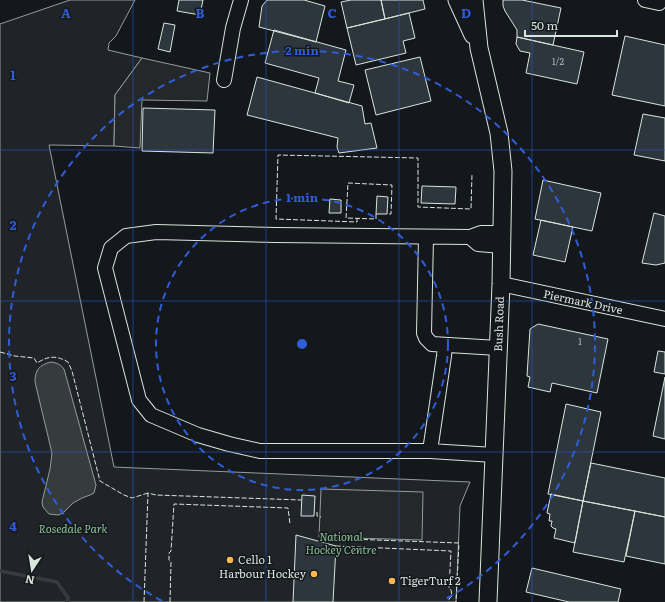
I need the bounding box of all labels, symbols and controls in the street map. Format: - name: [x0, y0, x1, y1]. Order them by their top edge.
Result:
- text: A: [61, 3, 71, 22]
- text: B: [196, 3, 205, 22]
- text: C: [327, 3, 337, 22]
- text: D: [461, 3, 471, 22]
- scale bar: [525, 12, 617, 38]
- text: 50 m: [531, 16, 558, 34]
- text: 2 min: [285, 41, 319, 59]
- house number: 1/2: [552, 54, 564, 68]
- text: 1: [10, 65, 16, 84]
- text: 1 min: [286, 188, 319, 206]
- text: 2: [10, 215, 17, 234]
- street label: Piermark Drive: [542, 285, 624, 317]
- street label: Bush Road: [489, 296, 507, 352]
- house number: 1: [578, 334, 582, 348]
- centre of rings: [295, 337, 309, 351]
- text: 3: [9, 366, 17, 385]
- text: 4: [9, 516, 17, 535]
- park label: Rosedale Park: [39, 520, 107, 536]
- park label: National Hockey Centre: [306, 528, 376, 557]
- north arrow: [12, 550, 52, 590]
- place label: Cello 1: [238, 551, 272, 567]
- marker: Cello 1: [225, 555, 235, 565]
- place label: Harbour Hockey: [219, 565, 307, 581]
- marker: Harbour Hockey: [309, 569, 319, 579]
- text: N: [24, 572, 36, 590]
- place label: TigerTurf 2: [400, 572, 461, 588]
- marker: TigerTurf 2: [387, 576, 397, 586]

